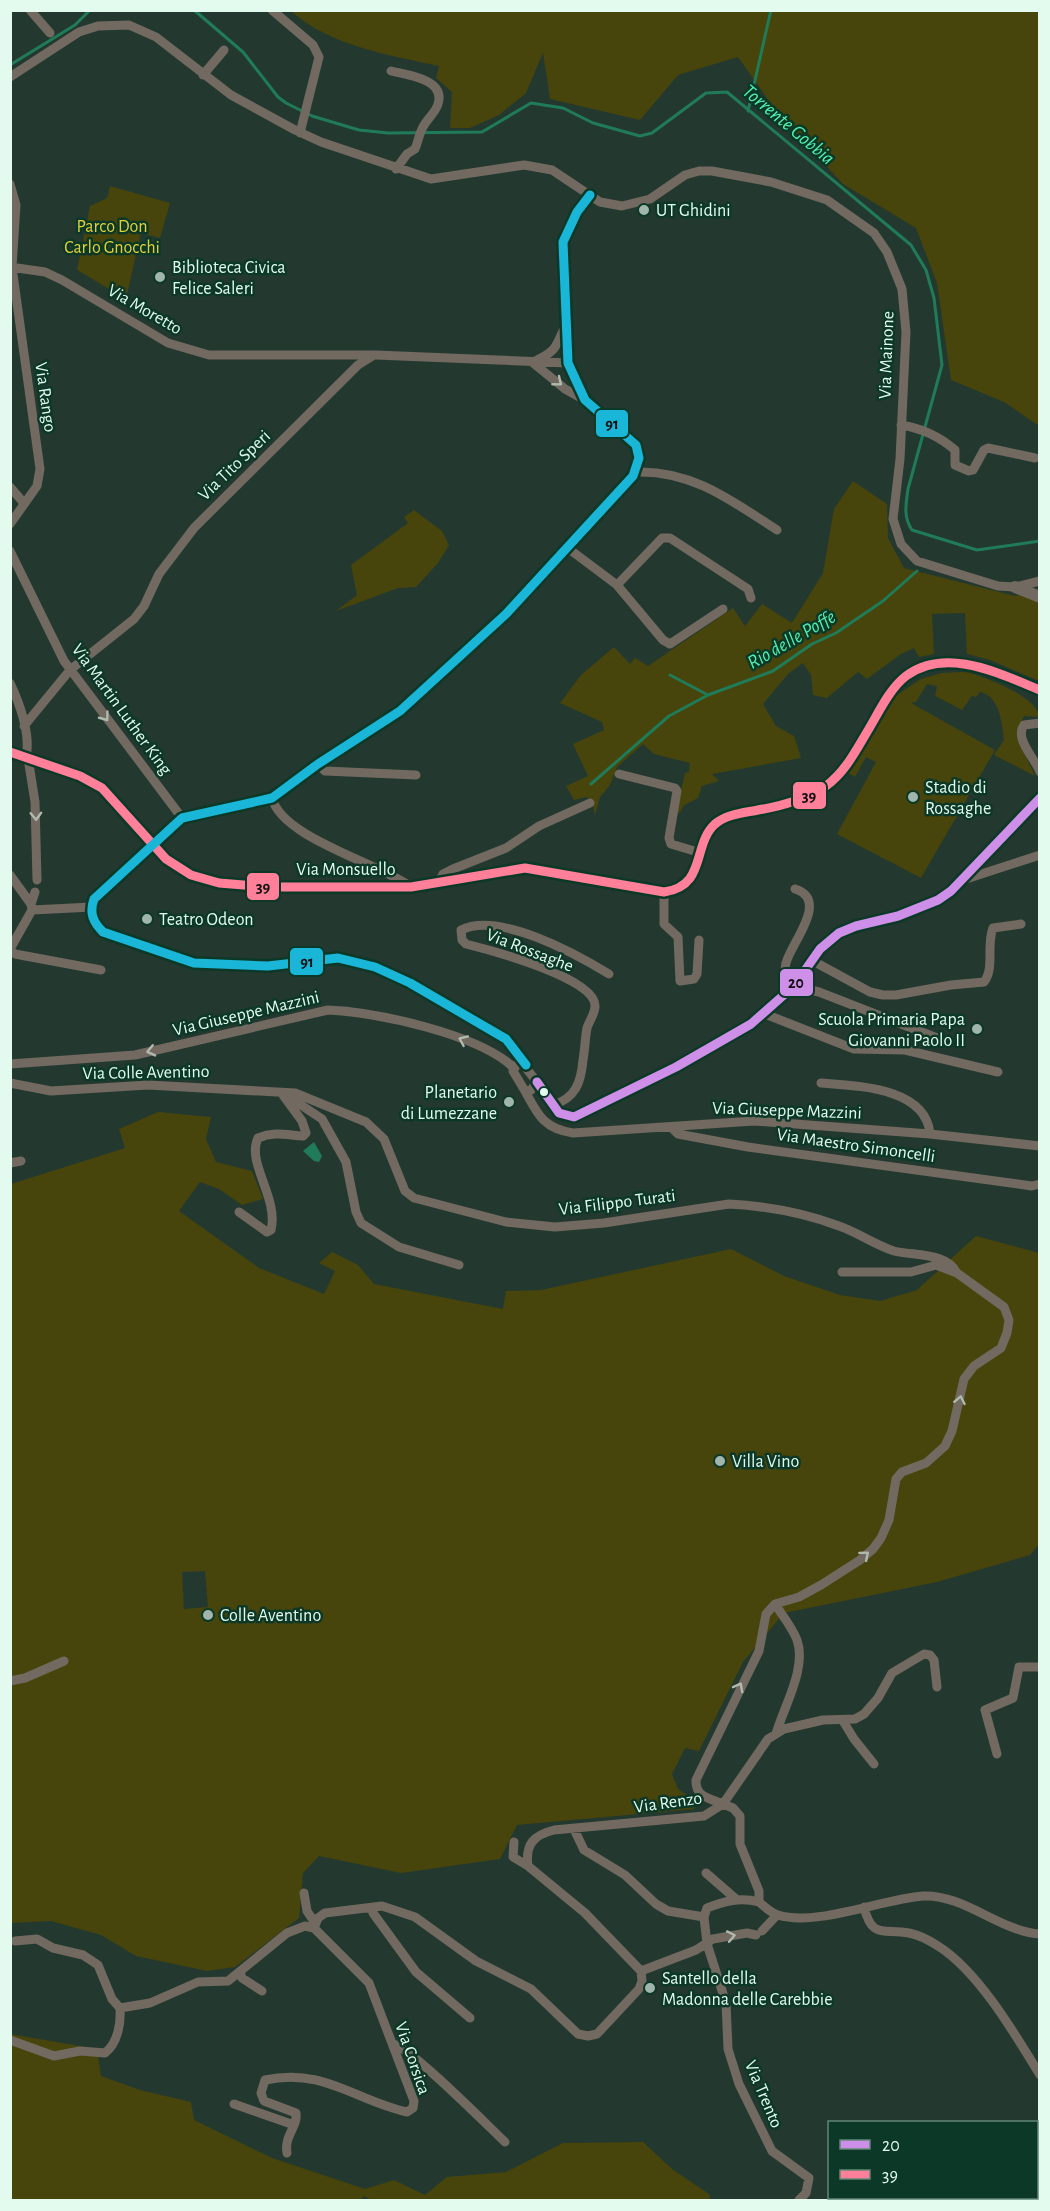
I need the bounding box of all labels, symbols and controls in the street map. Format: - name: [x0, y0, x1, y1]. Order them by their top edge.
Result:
- water label: Torrente Gobbia: [739, 81, 838, 169]
- place label: UT Ghidini: [656, 202, 731, 220]
- marker: UT Ghidini: [637, 203, 651, 217]
- park label: Parco Don Carlo Gnocchi: [64, 218, 160, 257]
- place label: Biblioteca Civica Felice Saleri: [172, 259, 285, 298]
- marker: Biblioteca Civica Felice Saleri: [153, 270, 167, 284]
- street label: Via Moretto: [104, 281, 185, 338]
- street label: Via Mainone: [876, 311, 898, 399]
- street label: Via Rango: [31, 361, 59, 433]
- one-way arrow: [551, 375, 562, 386]
- line badge: 91: [595, 409, 629, 438]
- text: 91: [605, 416, 619, 432]
- street label: Via Tito Speri: [195, 427, 274, 504]
- water label: Rio delle Poffe: [744, 606, 839, 673]
- street label: Via Martin Luther King: [68, 641, 175, 779]
- one-way arrow: [98, 711, 109, 722]
- place label: Stadio di Rossaghe: [925, 779, 991, 818]
- line badge: 39: [792, 781, 827, 810]
- text: 39: [802, 788, 817, 804]
- marker: Stadio di Rossaghe: [906, 790, 920, 804]
- one-way arrow: [29, 812, 42, 821]
- street label: Via Monsuello: [296, 861, 396, 879]
- line badge: 39: [246, 872, 280, 901]
- text: 39: [256, 879, 271, 895]
- place label: Teatro Odeon: [159, 911, 254, 929]
- marker: Teatro Odeon: [140, 912, 154, 926]
- street label: Via Rossaghe: [483, 926, 576, 976]
- line badge: 91: [289, 947, 324, 976]
- text: 91: [300, 954, 314, 970]
- line badge: 20: [779, 968, 814, 997]
- text: 20: [788, 975, 804, 991]
- street label: Via Giuseppe Mazzini: [171, 988, 321, 1040]
- place label: Scuola Primaria Papa Giovanni Paolo II: [818, 1011, 965, 1050]
- marker: Scuola Primaria Papa Giovanni Paolo II: [970, 1022, 984, 1036]
- one-way arrow: [458, 1036, 469, 1048]
- one-way arrow: [146, 1044, 156, 1057]
- street label: Via Colle Aventino: [82, 1063, 210, 1083]
- place label: Planetario di Lumezzane: [401, 1084, 497, 1123]
- unlabelled marker: [538, 1086, 550, 1098]
- marker: Planetario di Lumezzane: [502, 1095, 516, 1109]
- street label: Via Giuseppe Mazzini: [712, 1099, 862, 1123]
- street label: Via Maestro Simoncelli: [775, 1126, 936, 1166]
- street label: Via Filippo Turati: [558, 1187, 676, 1219]
- one-way arrow: [953, 1395, 966, 1405]
- place label: Villa Vino: [732, 1453, 799, 1471]
- marker: Villa Vino: [713, 1454, 727, 1468]
- one-way arrow: [858, 1552, 869, 1563]
- place label: Colle Aventino: [220, 1607, 321, 1625]
- marker: Colle Aventino: [201, 1608, 215, 1622]
- one-way arrow: [732, 1683, 743, 1693]
- street label: Via Renzo: [633, 1789, 704, 1817]
- one-way arrow: [726, 1930, 736, 1943]
- place label: Santello della Madonna delle Carebbie: [662, 1970, 833, 2009]
- marker: Santello della Madonna delle Carebbie: [643, 1981, 657, 1995]
- street label: Via Corsica: [391, 2020, 433, 2097]
- street label: Via Trento: [741, 2058, 785, 2131]
- legend: [828, 2121, 1038, 2199]
- text: 20: [882, 2137, 900, 2155]
- text: 39: [882, 2167, 898, 2185]

